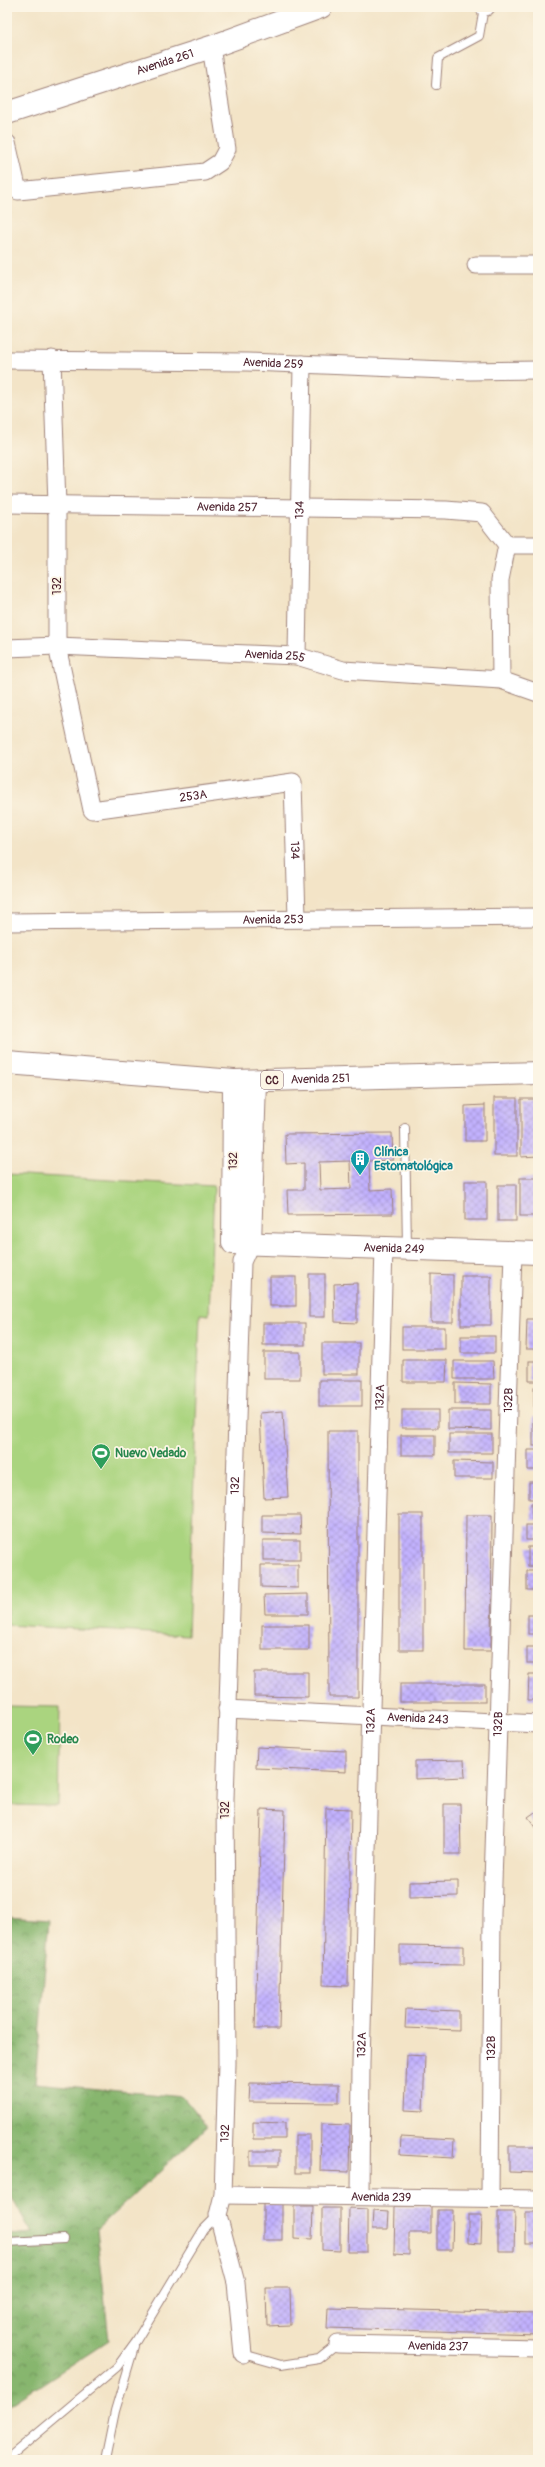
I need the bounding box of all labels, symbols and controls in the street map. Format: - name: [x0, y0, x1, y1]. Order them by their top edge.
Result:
- street label: Avenida 261: [134, 46, 196, 79]
- street label: Avenida 259: [243, 355, 304, 372]
- street label: Avenida 257: [196, 500, 258, 515]
- street label: 134: [292, 501, 308, 519]
- street label: 132: [50, 577, 65, 595]
- street label: Avenida 255: [244, 647, 307, 666]
- street label: 253A: [179, 787, 208, 806]
- street label: 134: [287, 841, 302, 860]
- street label: Avenida 253: [242, 912, 304, 928]
- road number: CC: [261, 1071, 283, 1089]
- street label: Avenida 251: [291, 1071, 350, 1088]
- place label: Clínica Estomatológica: [374, 1145, 453, 1174]
- building icon: Clínica Estomatológica: [349, 1148, 371, 1176]
- street label: 132: [226, 1152, 241, 1170]
- street label: Avenida 249: [363, 1240, 425, 1257]
- street label: 132A: [372, 1384, 388, 1410]
- street label: 132B: [501, 1387, 517, 1413]
- sports icon: Nuevo Vedado: [90, 1442, 112, 1470]
- place label: Nuevo Vedado: [115, 1446, 187, 1461]
- street label: 132: [228, 1476, 243, 1495]
- street label: 132A: [363, 1708, 379, 1734]
- street label: Avenida 243: [387, 1710, 449, 1728]
- street label: 132B: [491, 1711, 506, 1737]
- sports icon: Rodeo: [22, 1728, 44, 1756]
- place label: Rodeo: [47, 1732, 79, 1747]
- street label: 132: [218, 1801, 233, 1819]
- street label: 132A: [354, 2032, 370, 2058]
- street label: 132B: [484, 2035, 499, 2061]
- street label: 132: [218, 2124, 233, 2143]
- street label: Avenida 239: [351, 2190, 411, 2205]
- street label: Avenida 237: [408, 2338, 469, 2355]

